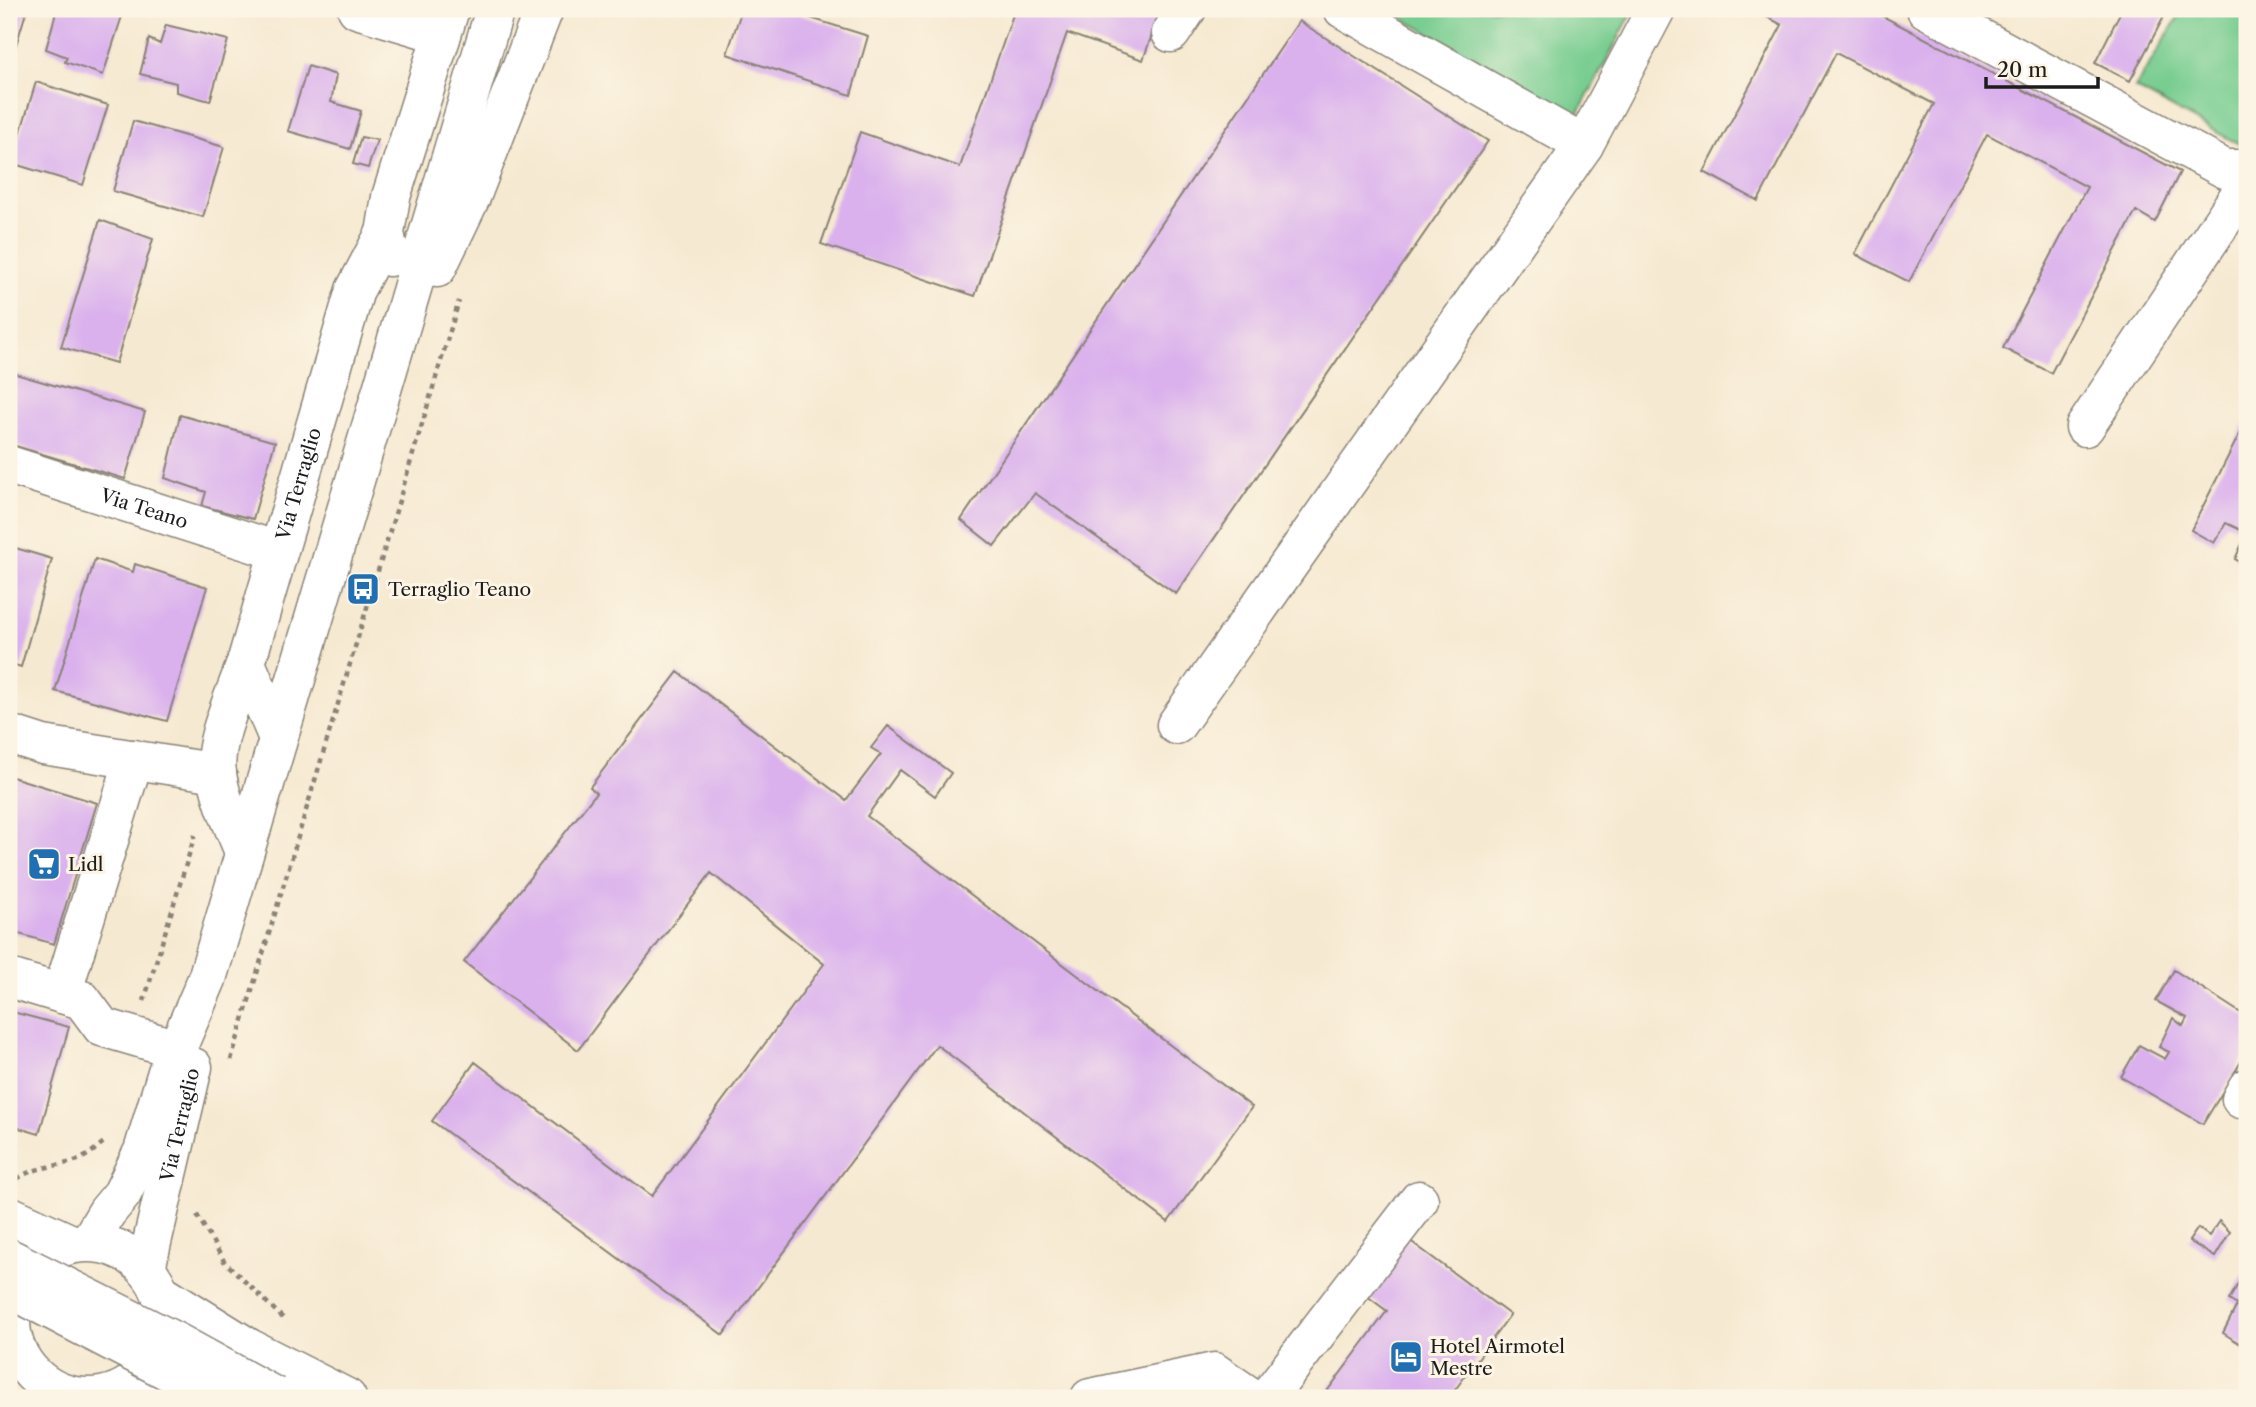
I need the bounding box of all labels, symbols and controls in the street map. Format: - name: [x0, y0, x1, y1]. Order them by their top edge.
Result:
- scale bar: [1986, 46, 2098, 90]
- text: 20 m: [1997, 57, 2048, 82]
- street label: Via Terraglio: [271, 425, 326, 544]
- street label: Via Teano: [97, 484, 191, 533]
- bus stop icon: Terraglio Teano: [344, 570, 382, 608]
- place label: Terraglio Teano: [388, 578, 531, 601]
- supermarket icon: Lidl: [25, 845, 63, 883]
- place label: Lidl: [68, 853, 104, 876]
- street label: Via Terraglio: [155, 1066, 204, 1185]
- place label: Hotel Airmotel Mestre: [1430, 1335, 1565, 1380]
- hotel icon: Hotel Airmotel Mestre: [1387, 1338, 1425, 1376]

